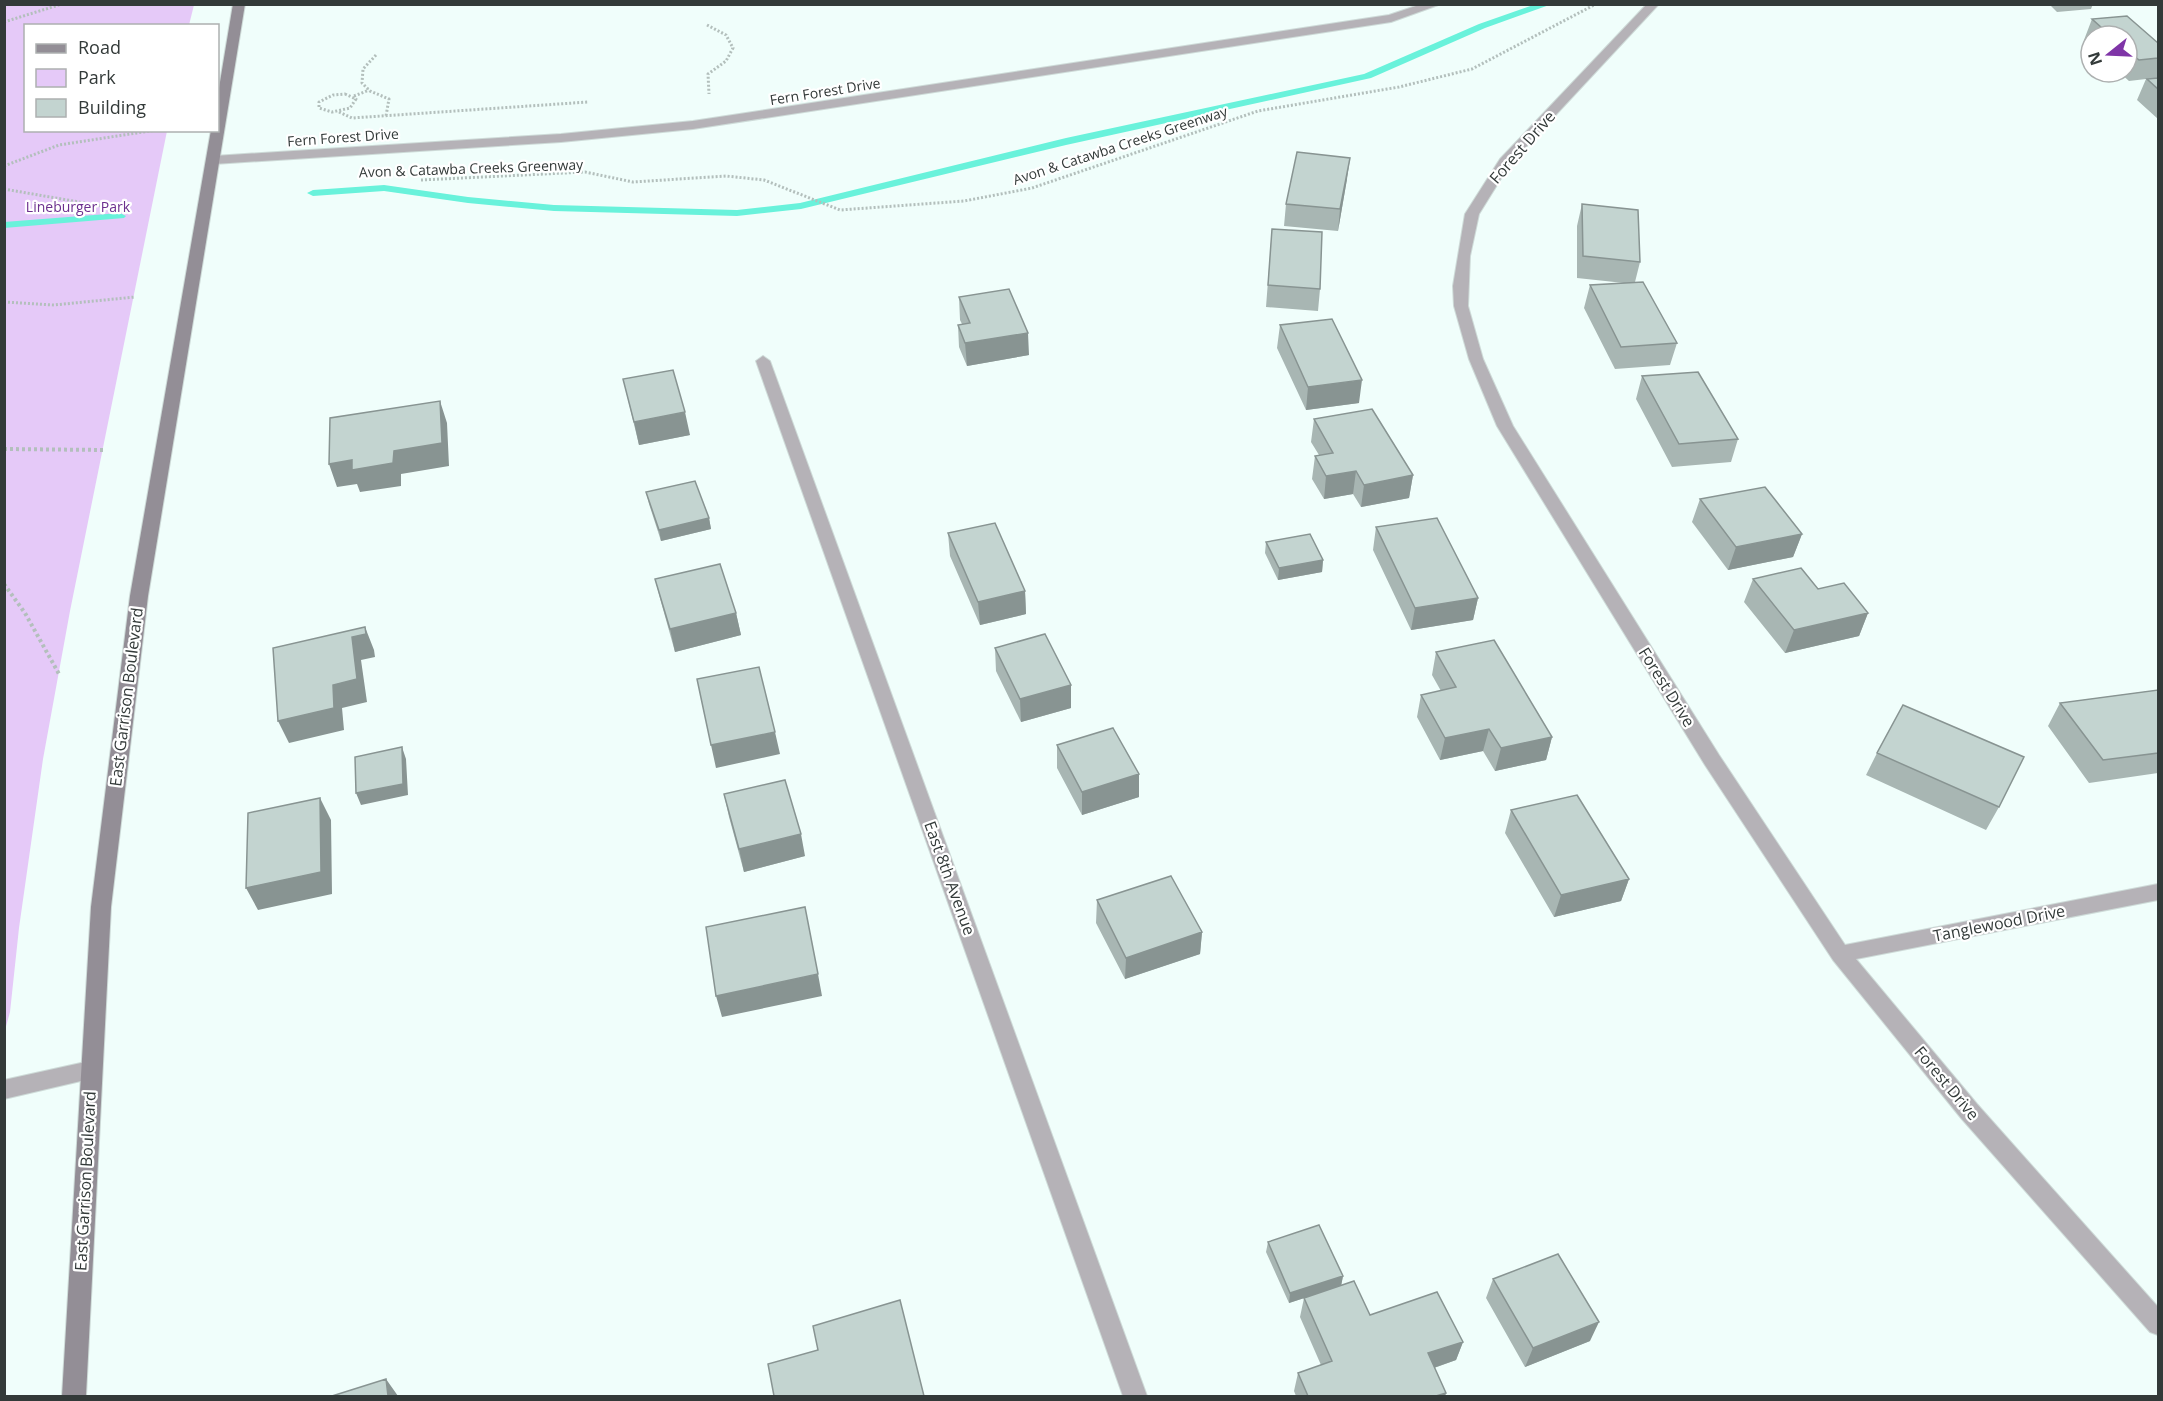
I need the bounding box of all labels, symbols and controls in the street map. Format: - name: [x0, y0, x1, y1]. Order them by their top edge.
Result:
- legend: [24, 24, 219, 132]
- north arrow: [2079, 24, 2139, 84]
- text: Road: [78, 35, 121, 59]
- text: N: [2082, 49, 2107, 68]
- text: Park: [78, 65, 116, 89]
- street label: Fern Forest Drive: [768, 73, 882, 109]
- text: Building: [78, 95, 146, 119]
- street label: Avon & Catawba Creeks Greenway: [1010, 101, 1231, 189]
- street label: Forest Drive: [1484, 106, 1560, 188]
- street label: Fern Forest Drive: [287, 124, 400, 150]
- street label: Avon & Catawba Creeks Greenway: [359, 155, 584, 181]
- park label: Lineburger Park: [26, 197, 131, 216]
- street label: East Garrison Boulevard: [104, 606, 148, 788]
- street label: Forest Drive: [1634, 643, 1700, 731]
- street label: East 8th Avenue: [919, 818, 981, 938]
- street label: Tanglewood Drive: [1931, 899, 2067, 947]
- street label: Forest Drive: [1910, 1041, 1984, 1125]
- street label: East Garrison Boulevard: [69, 1090, 101, 1272]

